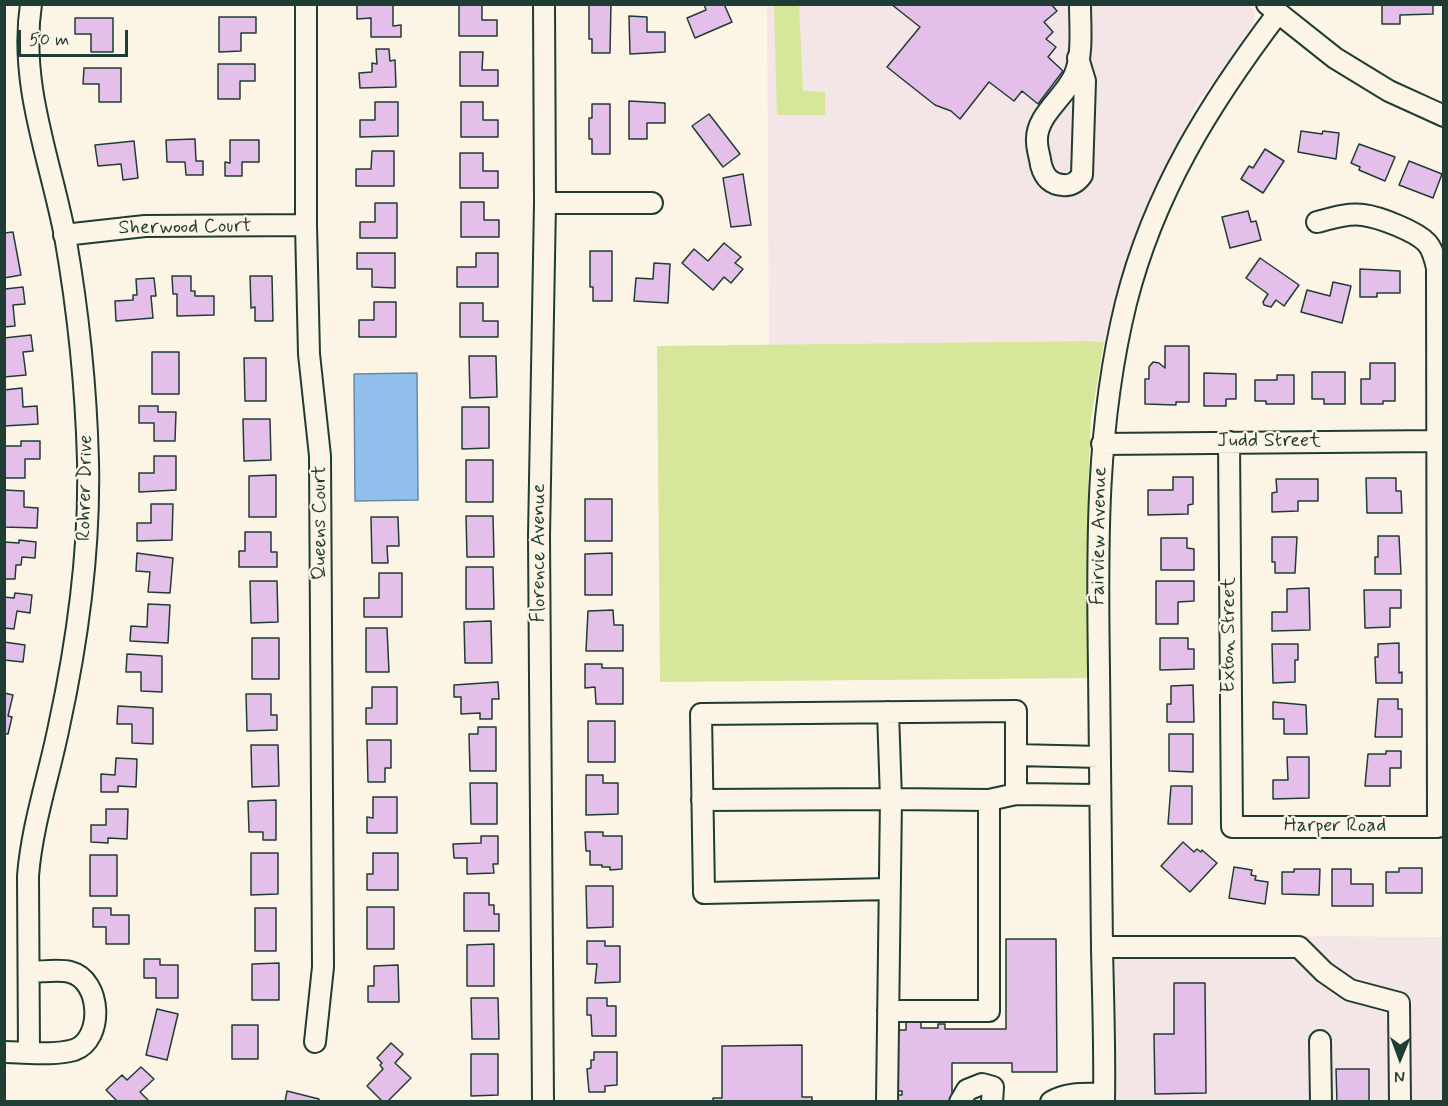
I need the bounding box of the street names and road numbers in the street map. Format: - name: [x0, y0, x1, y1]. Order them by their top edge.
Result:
- street label: Sherwood Court: [118, 215, 252, 241]
- street label: Judd Street: [1217, 430, 1321, 454]
- street label: Rohrer Drive: [73, 435, 99, 541]
- street label: Queens Court: [309, 466, 333, 580]
- street label: Fairview Avenue: [1087, 467, 1113, 605]
- street label: Florence Avenue: [528, 483, 552, 623]
- street label: Exton Street: [1218, 577, 1242, 693]
- street label: Harper Road: [1284, 815, 1386, 839]

